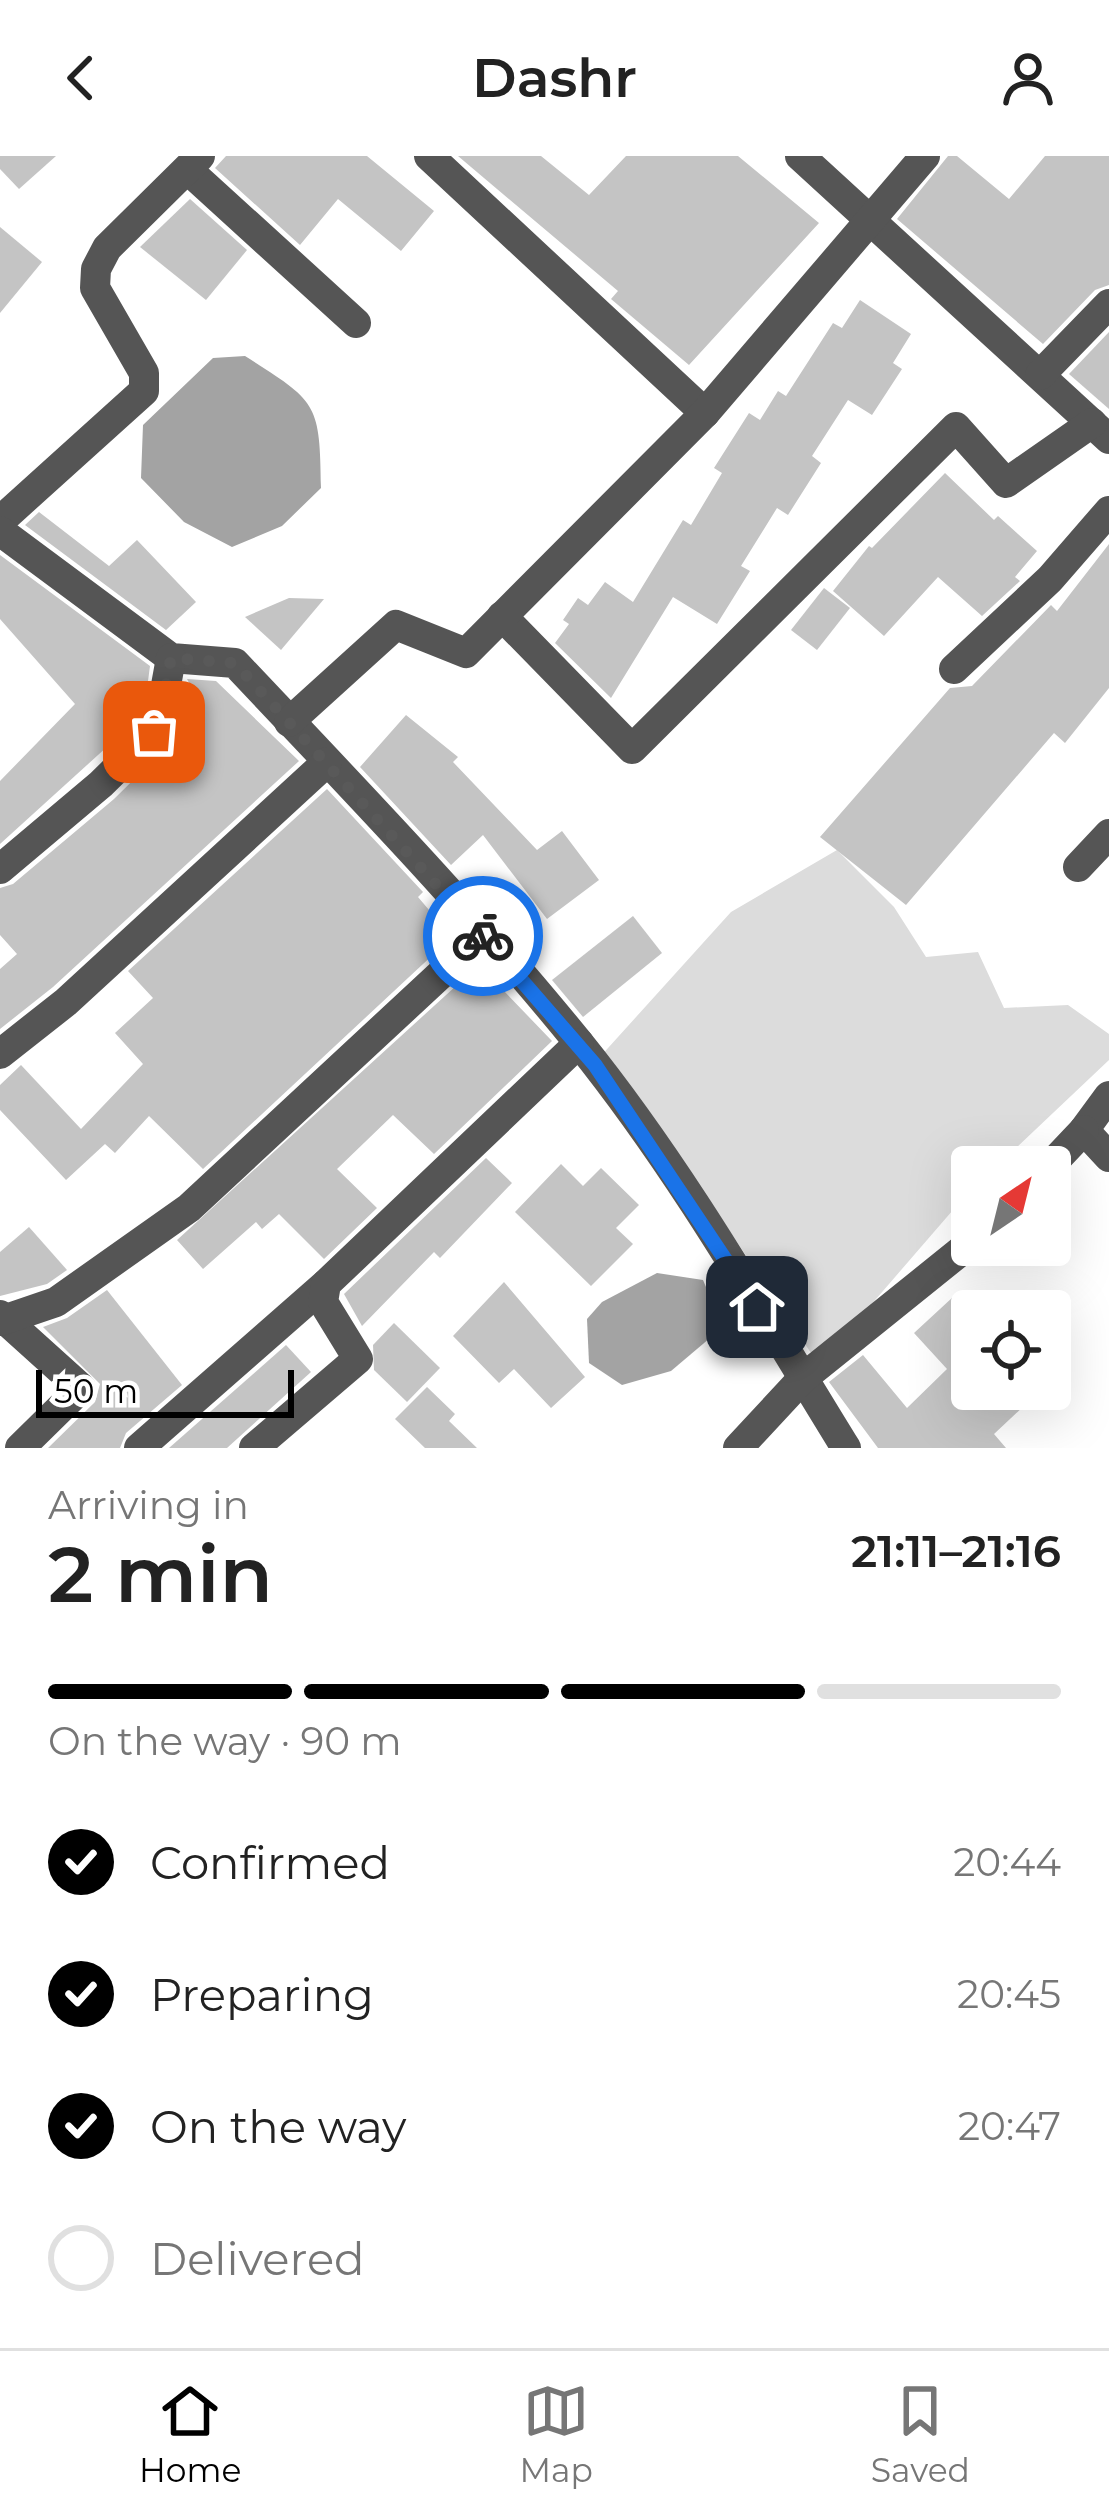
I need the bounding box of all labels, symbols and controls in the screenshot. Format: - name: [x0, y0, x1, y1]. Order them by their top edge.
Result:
- icon: back: [48, 45, 114, 111]
- text: Dashr: [472, 45, 637, 111]
- icon: person: [995, 45, 1061, 111]
- pin: [103, 681, 205, 783]
- icon: bag: [121, 699, 187, 765]
- courier: [423, 876, 543, 996]
- icon: bike: [450, 903, 516, 969]
- north arrow: [951, 1146, 1071, 1266]
- map controls: [951, 1146, 1071, 1410]
- pin: [706, 1256, 808, 1358]
- icon: home: [724, 1274, 790, 1340]
- button: locate: [951, 1290, 1071, 1410]
- scale bar: [36, 1364, 294, 1417]
- text: 50 m: [54, 1371, 138, 1411]
- text: Arriving in: [48, 1481, 249, 1529]
- text: 21:11–21:16: [851, 1523, 1061, 1578]
- text: 2 min: [48, 1526, 273, 1622]
- text: On the way · 90 m: [48, 1717, 402, 1765]
- icon: check: [48, 1829, 114, 1895]
- text: Confirmed: [150, 1835, 390, 1890]
- text: 20:44: [953, 1838, 1061, 1886]
- icon: check: [48, 1961, 114, 2027]
- text: Preparing: [150, 1967, 374, 2022]
- text: 20:45: [957, 1970, 1061, 2018]
- icon: check: [48, 2093, 114, 2159]
- text: On the way: [150, 2099, 406, 2154]
- text: 20:47: [958, 2102, 1061, 2150]
- text: Delivered: [150, 2231, 365, 2286]
- tab: Home: [139, 2378, 241, 2490]
- tab: Map: [519, 2378, 593, 2490]
- tab: Saved: [871, 2378, 970, 2490]

